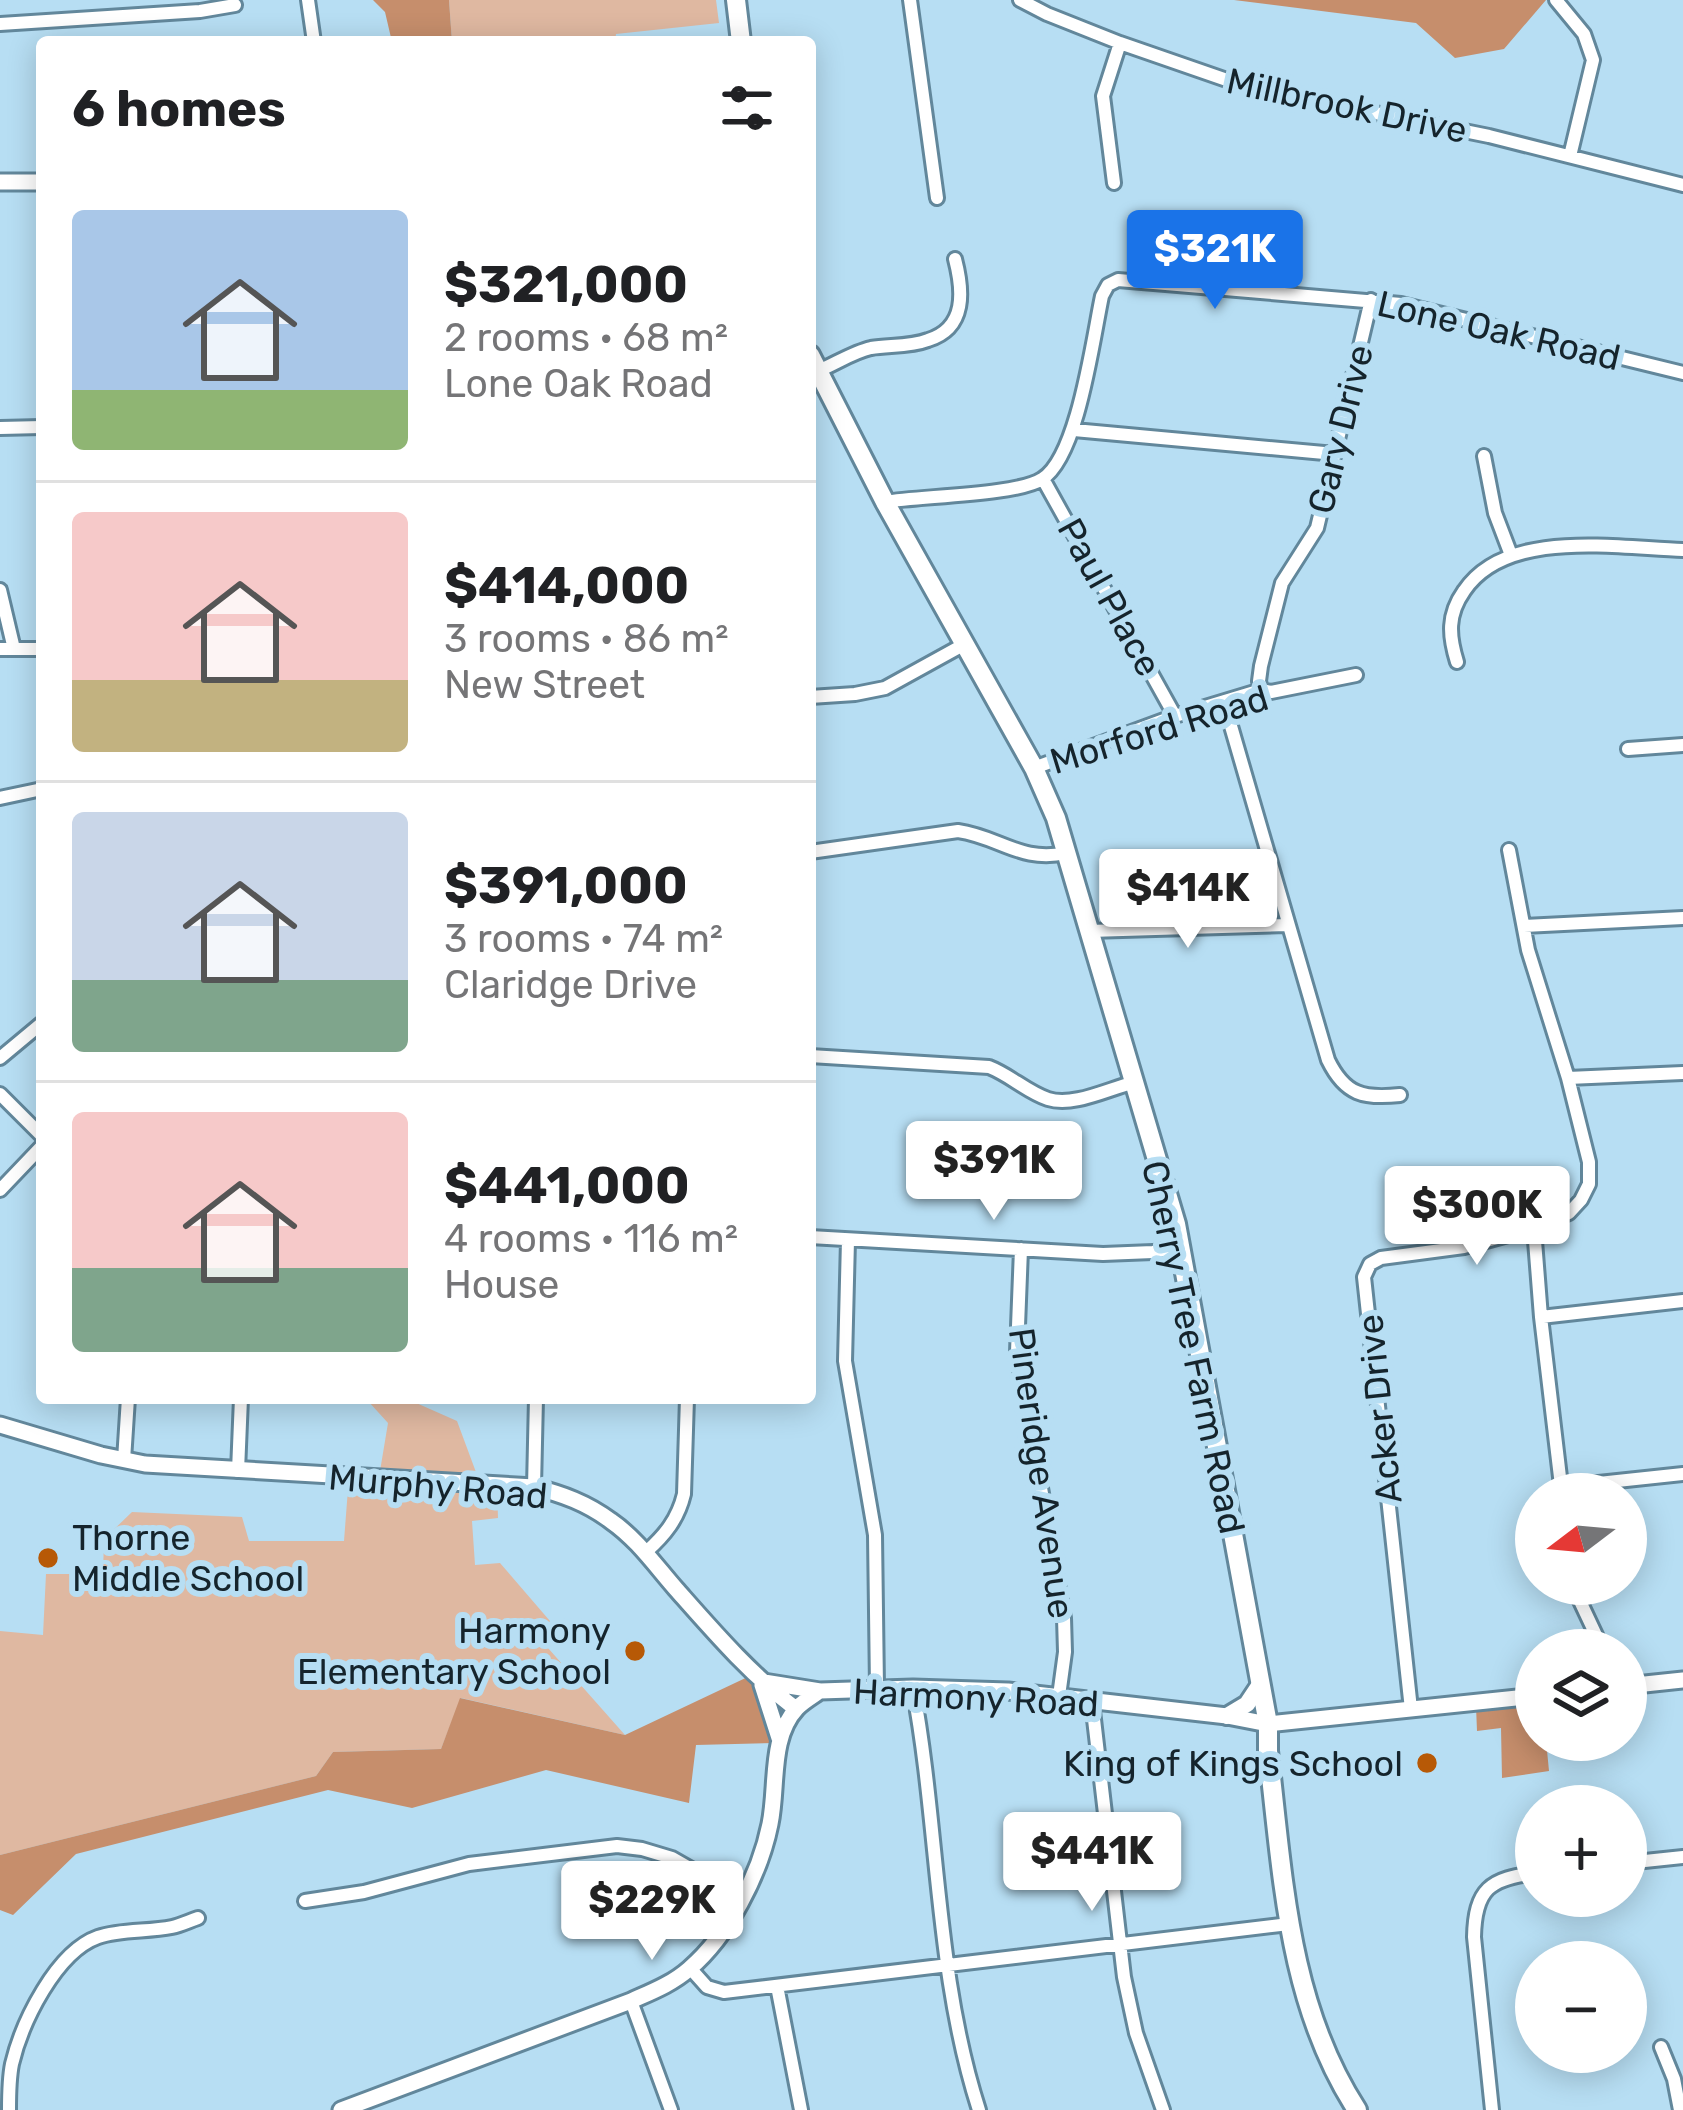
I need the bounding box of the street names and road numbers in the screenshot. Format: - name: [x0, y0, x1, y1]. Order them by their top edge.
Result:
- street label: Millbrook Drive: [1223, 59, 1471, 152]
- street label: Lone Oak Road: [1373, 282, 1625, 379]
- street label: Gary Drive: [1299, 340, 1382, 518]
- street label: Paul Place: [1049, 511, 1170, 684]
- street label: Morford Road: [1045, 676, 1273, 783]
- street label: Cherry Tree Farm Road: [1133, 1157, 1254, 1538]
- street label: Acker Drive: [1348, 1312, 1411, 1506]
- street label: Pineridge Avenue: [1000, 1325, 1083, 1621]
- street label: Murphy Road: [327, 1456, 549, 1517]
- street label: Harmony Road: [852, 1670, 1100, 1725]

